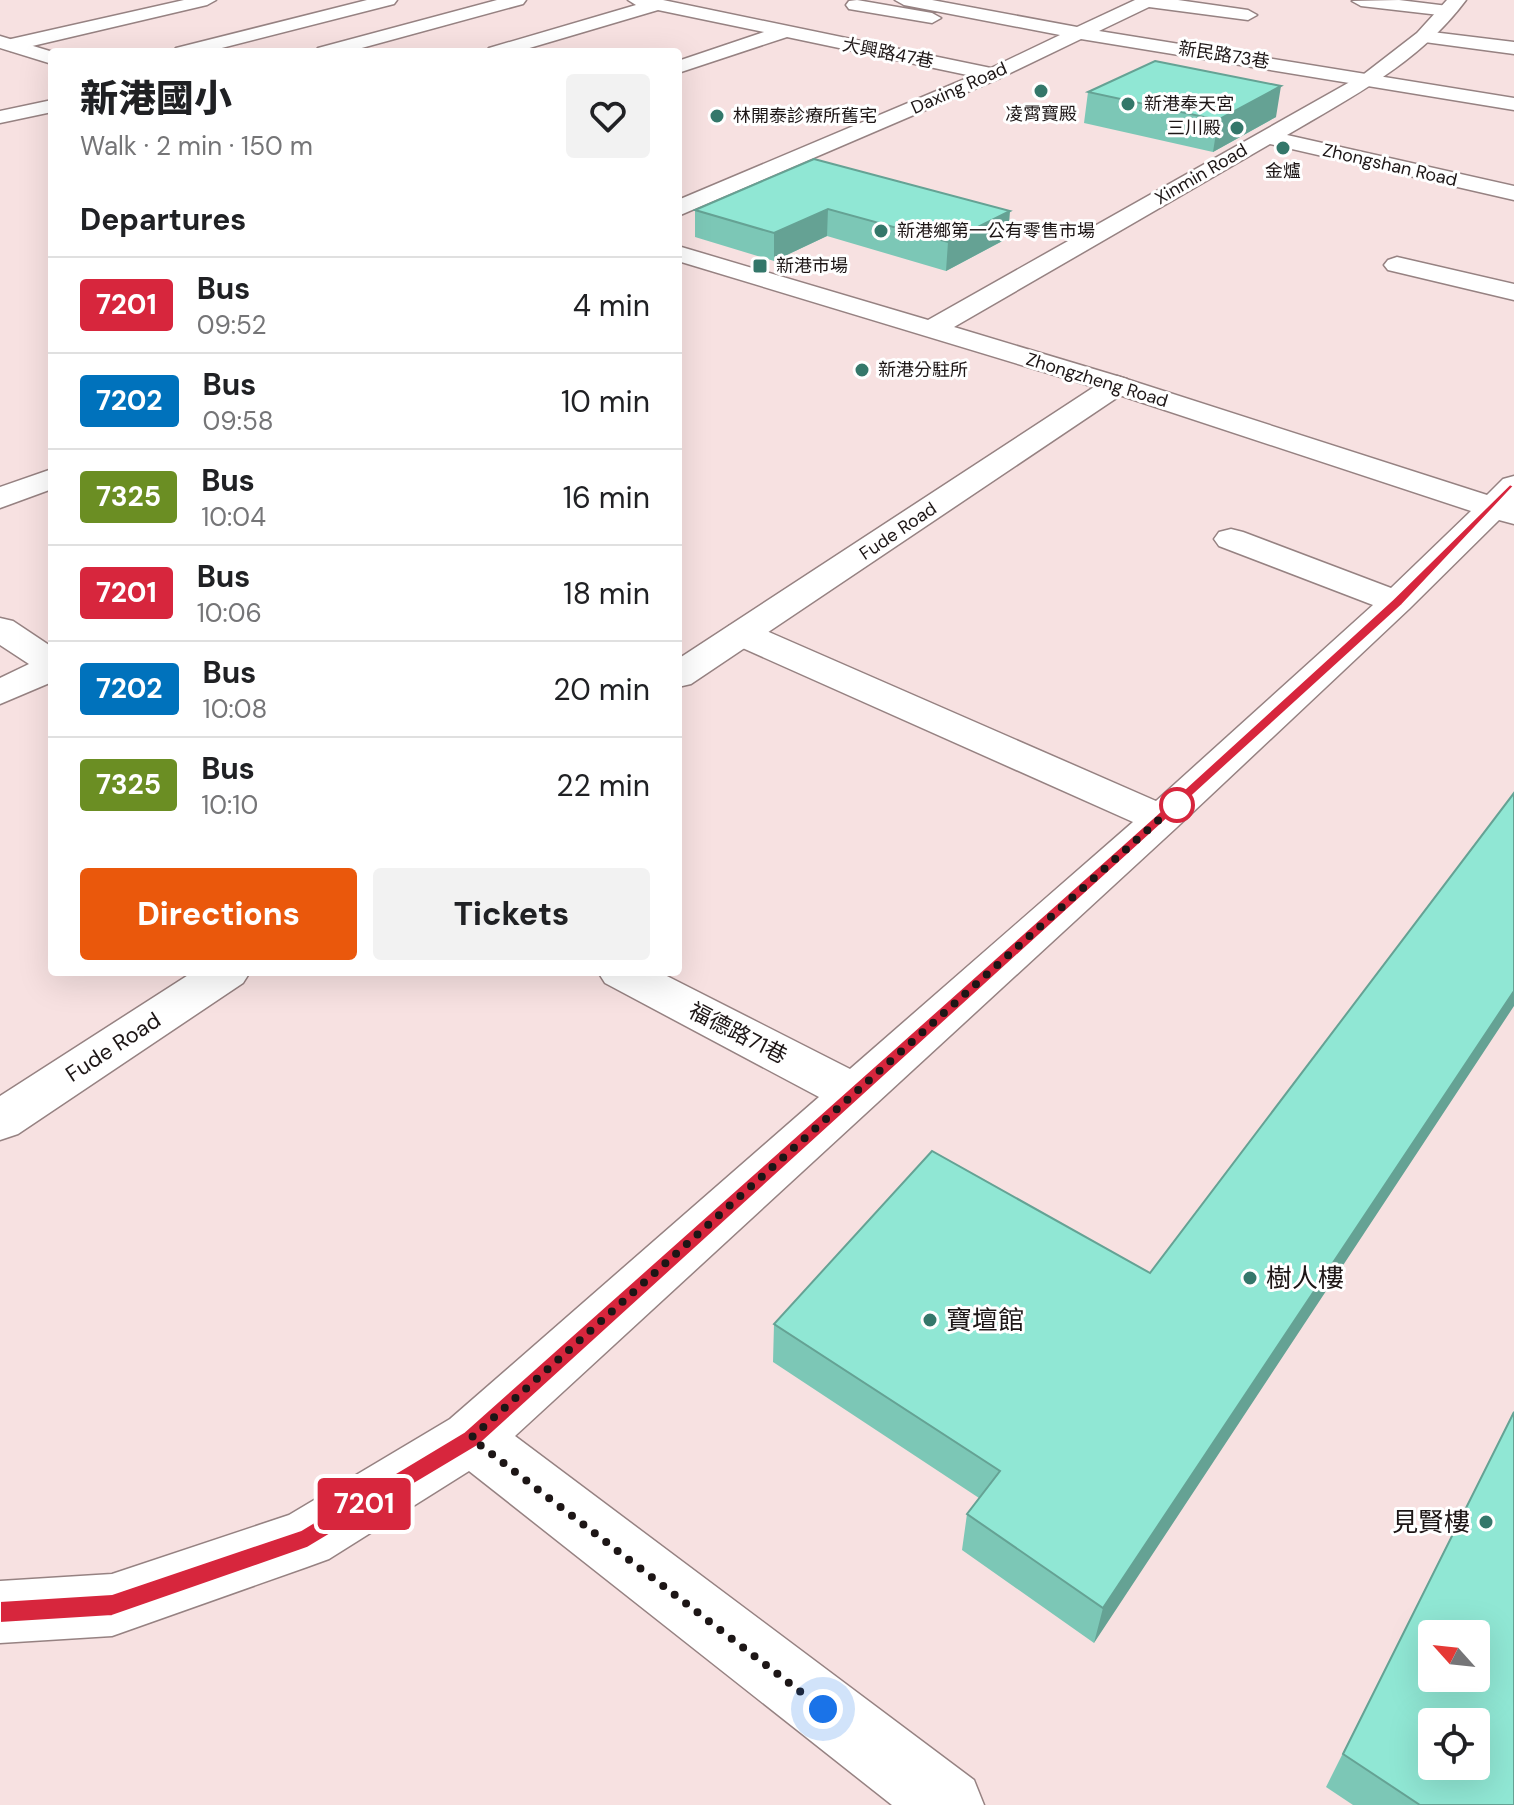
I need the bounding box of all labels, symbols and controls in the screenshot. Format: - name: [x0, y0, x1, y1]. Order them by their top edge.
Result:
- street label: 大興路47巷: [840, 32, 936, 74]
- street label: 新民路73巷: [1177, 36, 1271, 74]
- street label: Daxing Road: [907, 56, 1011, 120]
- text: 新港國小: [80, 74, 232, 124]
- button: heart: [566, 74, 650, 158]
- marker: 凌霄寶殿: [1032, 82, 1050, 100]
- place label: 新港奉天宮: [1144, 92, 1234, 116]
- marker: 新港奉天宮: [1119, 95, 1137, 113]
- place label: 凌霄寶殿: [1005, 102, 1077, 126]
- place label: 林開泰診療所舊宅: [733, 104, 877, 128]
- marker: 林開泰診療所舊宅: [708, 107, 726, 125]
- place label: 三川殿: [1167, 116, 1221, 140]
- marker: 三川殿: [1228, 119, 1246, 137]
- text: Walk · 2 min · 150 m: [80, 129, 313, 163]
- street label: Xinmin Road: [1150, 138, 1252, 210]
- street label: Zhongshan Road: [1320, 138, 1460, 192]
- marker: 金爐: [1274, 139, 1292, 157]
- place label: 金爐: [1265, 159, 1301, 183]
- text: Departures: [80, 200, 246, 239]
- place label: 新港鄉第一公有零售市場: [897, 219, 1095, 243]
- marker: 新港鄉第一公有零售市場: [872, 222, 890, 240]
- place label: 新港市場: [776, 254, 848, 278]
- marker: 新港市場: [751, 257, 769, 275]
- text: Bus: [197, 269, 250, 308]
- text: 7201: [96, 286, 157, 323]
- text: 4 min: [573, 286, 650, 325]
- text: 09:52: [197, 308, 266, 342]
- street label: Zhongzheng Road: [1023, 347, 1171, 413]
- place label: 新港分駐所: [878, 358, 968, 382]
- marker: 新港分駐所: [853, 361, 871, 379]
- text: Bus: [203, 365, 256, 404]
- text: 7202: [96, 382, 163, 419]
- text: 10 min: [561, 382, 650, 421]
- text: 09:58: [203, 404, 274, 438]
- text: Bus: [201, 461, 255, 500]
- text: 7325: [96, 478, 161, 515]
- text: 16 min: [563, 478, 650, 517]
- street label: Fude Road: [855, 496, 941, 566]
- text: 10:04: [201, 500, 266, 534]
- text: Bus: [197, 557, 250, 596]
- text: 7201: [96, 574, 157, 611]
- text: 18 min: [563, 574, 650, 613]
- text: 10:06: [197, 596, 262, 630]
- text: Bus: [203, 653, 256, 692]
- text: 7202: [96, 670, 163, 707]
- text: 20 min: [553, 670, 650, 709]
- text: 10:08: [203, 692, 267, 726]
- text: Bus: [201, 749, 255, 788]
- text: 7325: [96, 766, 161, 803]
- text: 22 min: [556, 766, 650, 805]
- text: 10:10: [201, 788, 258, 822]
- unlabelled marker: [1160, 788, 1194, 822]
- button: Directions: [80, 868, 357, 960]
- button: Tickets: [373, 868, 650, 960]
- street label: 福德路71巷: [684, 996, 792, 1070]
- street label: Fude Road: [60, 1005, 166, 1089]
- place label: 樹人樓: [1266, 1261, 1344, 1295]
- marker: 樹人樓: [1241, 1269, 1259, 1287]
- place label: 寶壇館: [946, 1303, 1024, 1337]
- marker: 寶壇館: [921, 1311, 939, 1329]
- line badge: 7201: [308, 1478, 420, 1530]
- text: 7201: [334, 1485, 394, 1522]
- place label: 見賢樓: [1392, 1505, 1470, 1539]
- marker: 見賢樓: [1477, 1513, 1495, 1531]
- north arrow: [1418, 1620, 1490, 1692]
- map controls: [1418, 1620, 1490, 1780]
- your location: [803, 1689, 843, 1729]
- button: locate: [1418, 1708, 1490, 1780]

